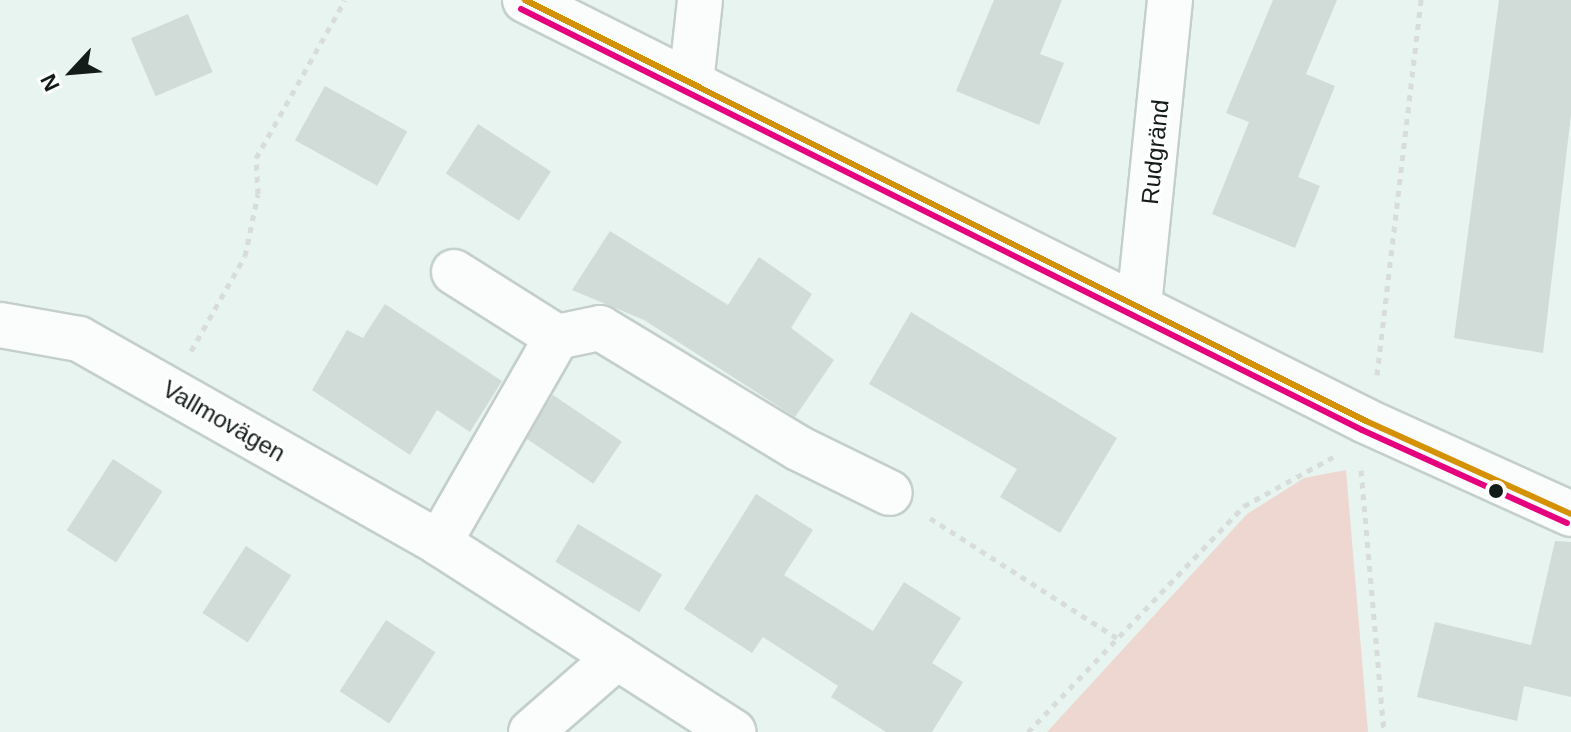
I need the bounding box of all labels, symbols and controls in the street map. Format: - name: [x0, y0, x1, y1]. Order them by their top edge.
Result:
- north arrow: [32, 32, 112, 112]
- text: N: [35, 70, 65, 95]
- street label: Rudgränd: [1135, 98, 1175, 206]
- street label: Vallmovägen: [157, 374, 291, 468]
- unlabelled marker: [1488, 483, 1504, 499]

